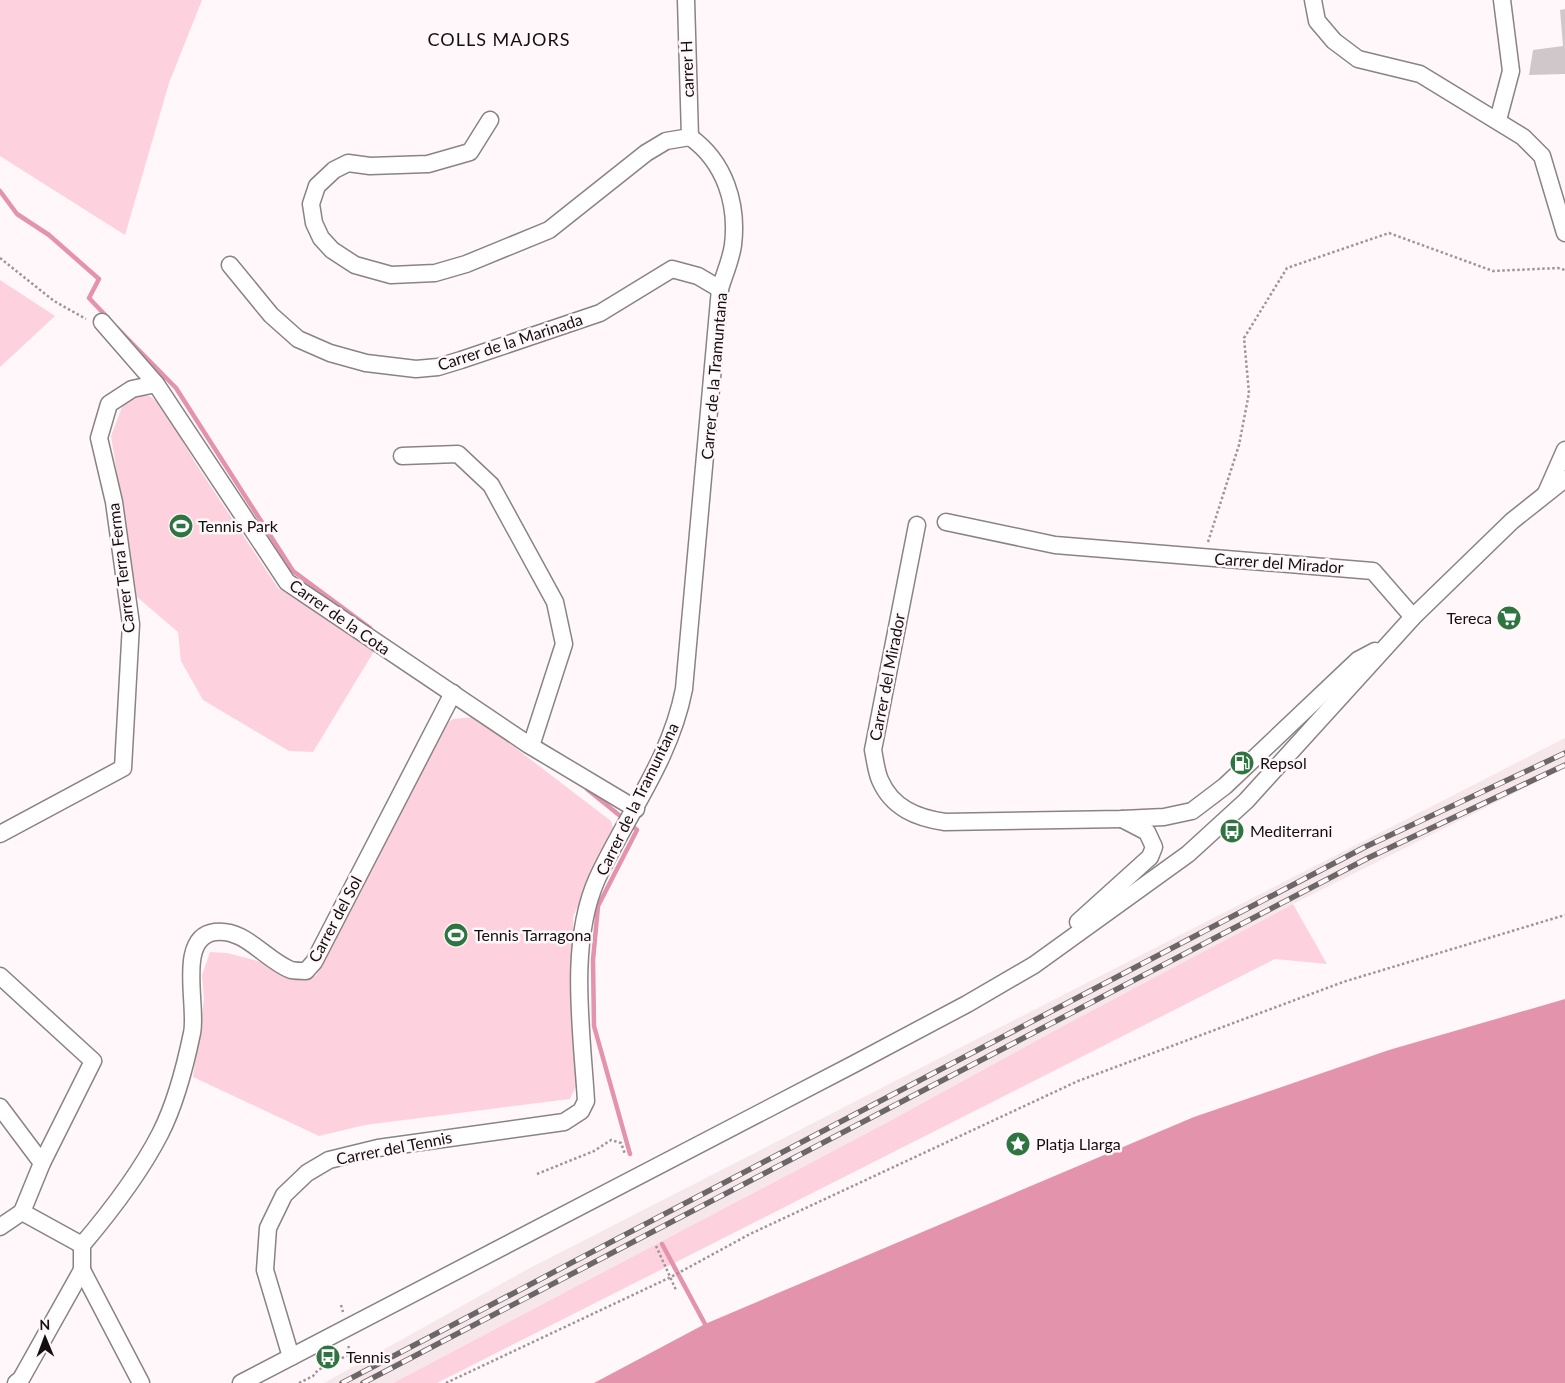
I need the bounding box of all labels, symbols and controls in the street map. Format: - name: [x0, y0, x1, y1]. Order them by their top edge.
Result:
- district label: COLLS MAJORS: [428, 28, 571, 50]
- street label: carrer H: [676, 40, 697, 98]
- street label: Carrer de la Tramuntana: [697, 292, 730, 460]
- street label: Carrer de la Marinada: [435, 309, 585, 374]
- street label: Carrer Terra Ferma: [103, 502, 138, 634]
- sports icon: Tennis Park: [168, 513, 194, 539]
- place label: Tennis Park: [198, 516, 279, 535]
- street label: Carrer del Mirador: [1214, 549, 1344, 577]
- street label: Carrer de la Cota: [286, 575, 394, 658]
- supermarket icon: Tereca: [1496, 605, 1522, 631]
- place label: Tereca: [1447, 608, 1492, 627]
- street label: Carrer del Mirador: [865, 611, 908, 742]
- street label: Carrer de la Tramuntana: [591, 719, 682, 878]
- fuel station icon: Repsol: [1229, 750, 1255, 776]
- place label: Repsol: [1260, 753, 1307, 772]
- bus stop icon: Mediterrani: [1219, 818, 1245, 844]
- place label: Mediterrani: [1250, 821, 1332, 840]
- street label: Carrer del Sol: [304, 872, 365, 965]
- sports icon: Tennis Tarragona: [443, 922, 469, 948]
- place label: Tennis Tarragona: [474, 925, 591, 944]
- street label: Carrer del Tennis: [334, 1127, 453, 1168]
- place icon: Platja Llarga: [1005, 1131, 1031, 1157]
- place label: Platja Llarga: [1036, 1134, 1121, 1153]
- north arrow: [20, 1313, 70, 1363]
- text: N: [39, 1316, 50, 1333]
- bus stop icon: Tennis: [315, 1344, 341, 1370]
- place label: Tennis: [346, 1347, 391, 1366]

